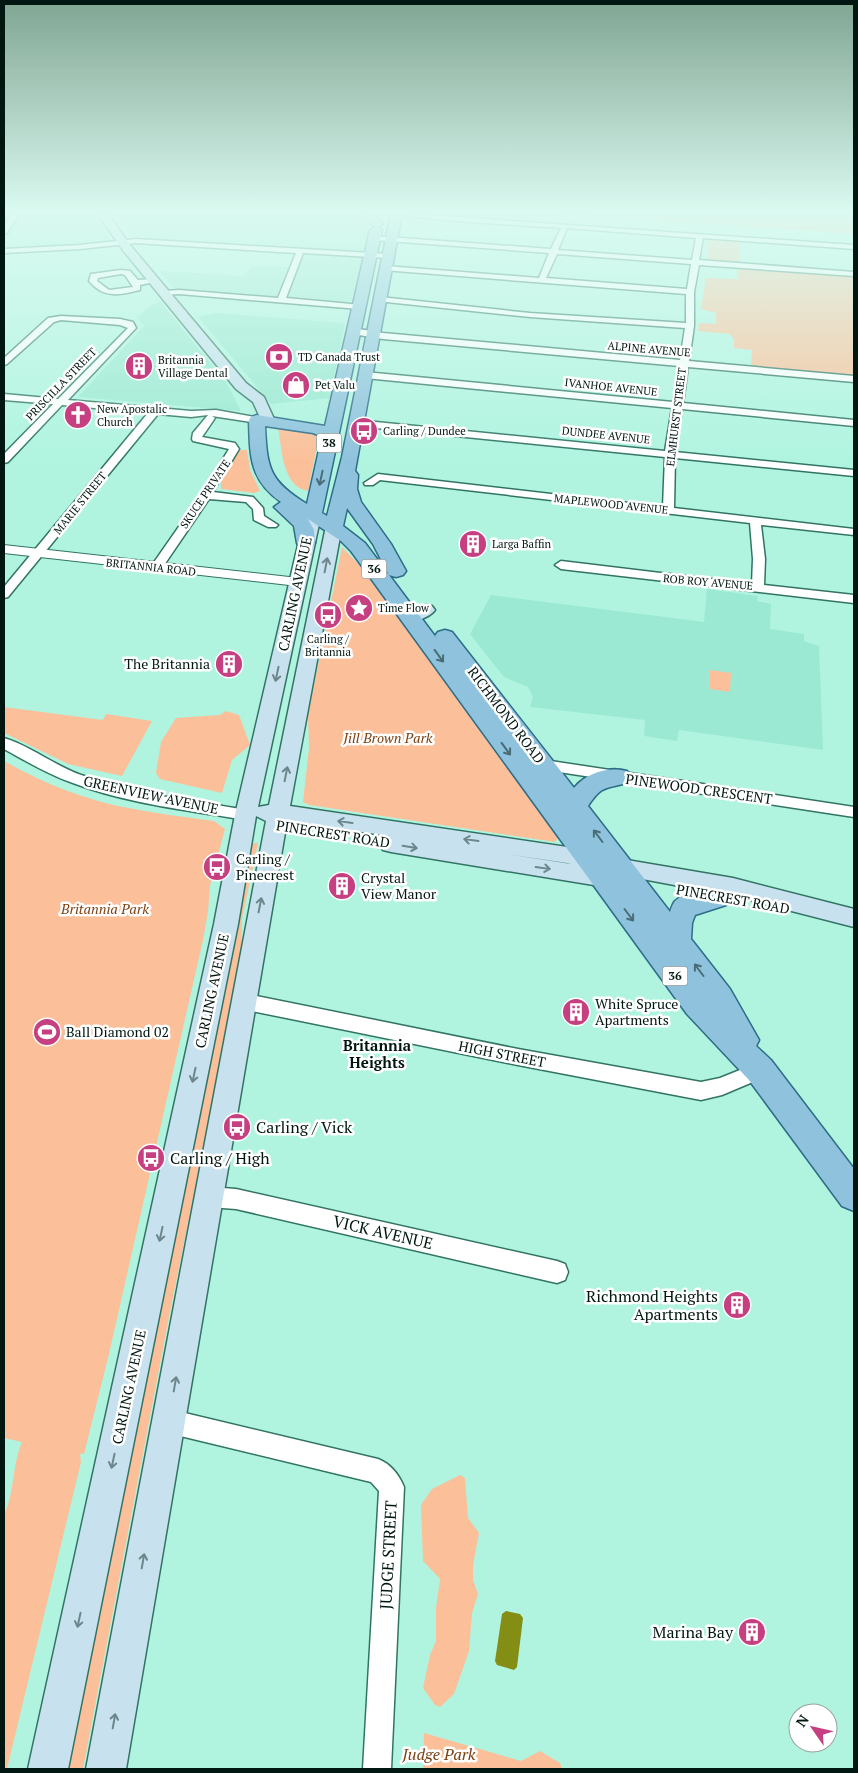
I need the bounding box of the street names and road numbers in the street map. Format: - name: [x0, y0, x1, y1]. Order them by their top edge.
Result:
- street label: ALPINE AVENUE: [607, 338, 691, 360]
- street label: PRISCILLA STREET: [23, 345, 99, 423]
- street label: ELMHURST STREET: [663, 367, 689, 467]
- street label: IVANHOE AVENUE: [564, 375, 658, 399]
- street label: DUNDEE AVENUE: [561, 423, 651, 447]
- road number: 38: [316, 433, 342, 452]
- street label: SKUCE PRIVATE: [177, 457, 233, 531]
- street label: MARIE STREET: [51, 469, 110, 537]
- street label: MAPLEWOOD AVENUE: [553, 491, 669, 517]
- street label: CARLING AVENUE: [273, 535, 316, 653]
- street label: BRITANNIA ROAD: [105, 555, 197, 579]
- road number: 36: [362, 560, 386, 578]
- street label: ROB ROY AVENUE: [662, 571, 754, 593]
- street label: RICHMOND ROAD: [464, 662, 549, 767]
- street label: PINEWOOD CRESCENT: [624, 769, 774, 808]
- street label: GREENVIEW AVENUE: [82, 771, 220, 818]
- street label: PINECREST ROAD: [275, 815, 391, 852]
- street label: PINECREST ROAD: [675, 879, 791, 918]
- street label: CARLING AVENUE: [190, 932, 233, 1050]
- road number: 36: [662, 966, 688, 986]
- street label: HIGH STREET: [457, 1036, 548, 1071]
- street label: VICK AVENUE: [331, 1210, 435, 1254]
- street label: CARLING AVENUE: [107, 1328, 150, 1446]
- street label: JUDGE STREET: [374, 1500, 402, 1610]

